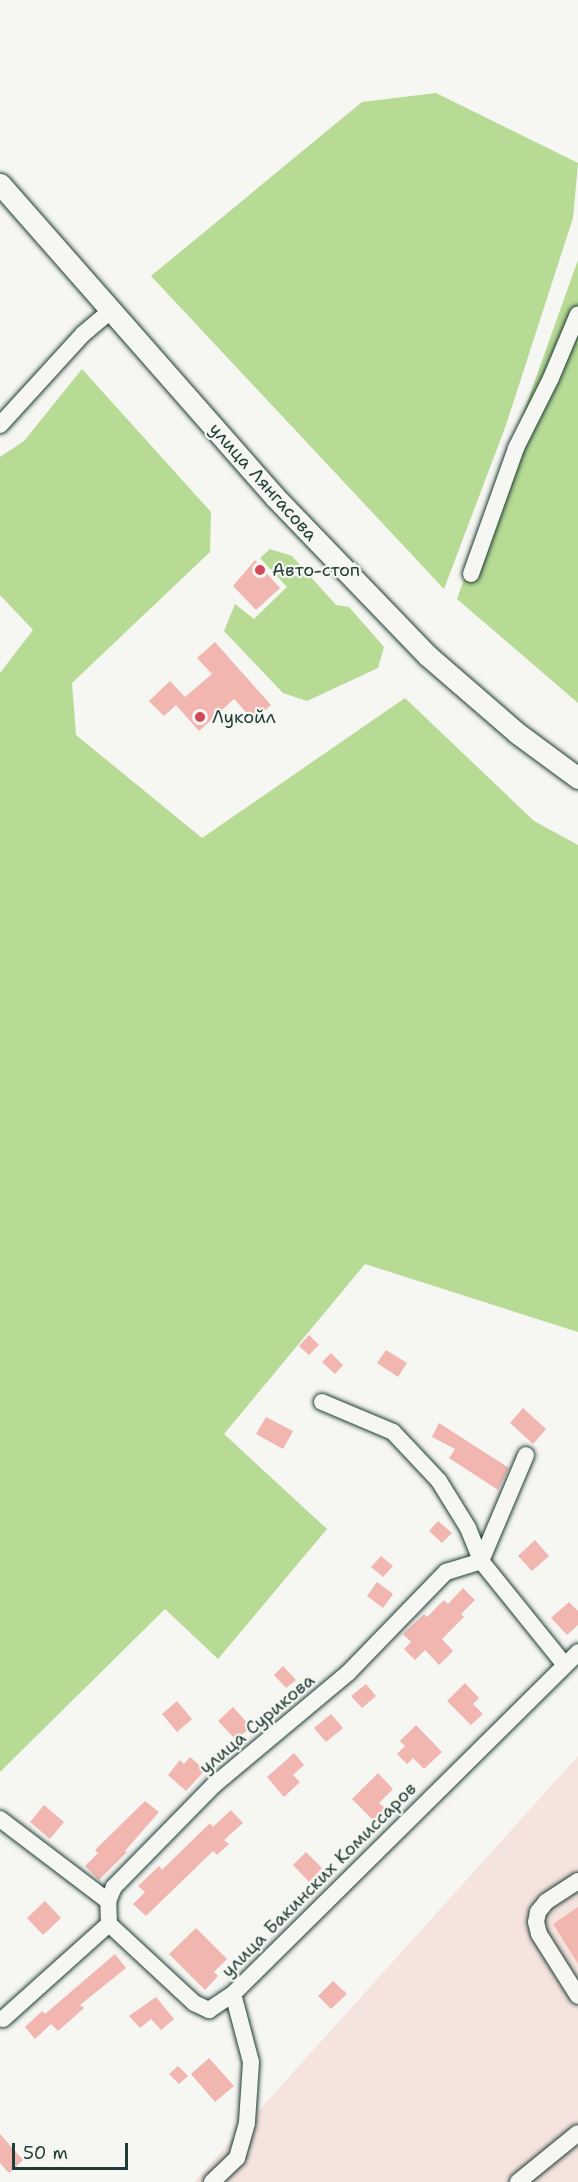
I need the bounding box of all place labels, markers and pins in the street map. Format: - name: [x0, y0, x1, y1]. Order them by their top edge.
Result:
- place label: Авто-стоп: [272, 559, 360, 581]
- marker: Авто-стоп: [253, 563, 267, 577]
- place label: Лукойл: [212, 706, 276, 728]
- marker: Лукойл: [193, 710, 207, 724]

